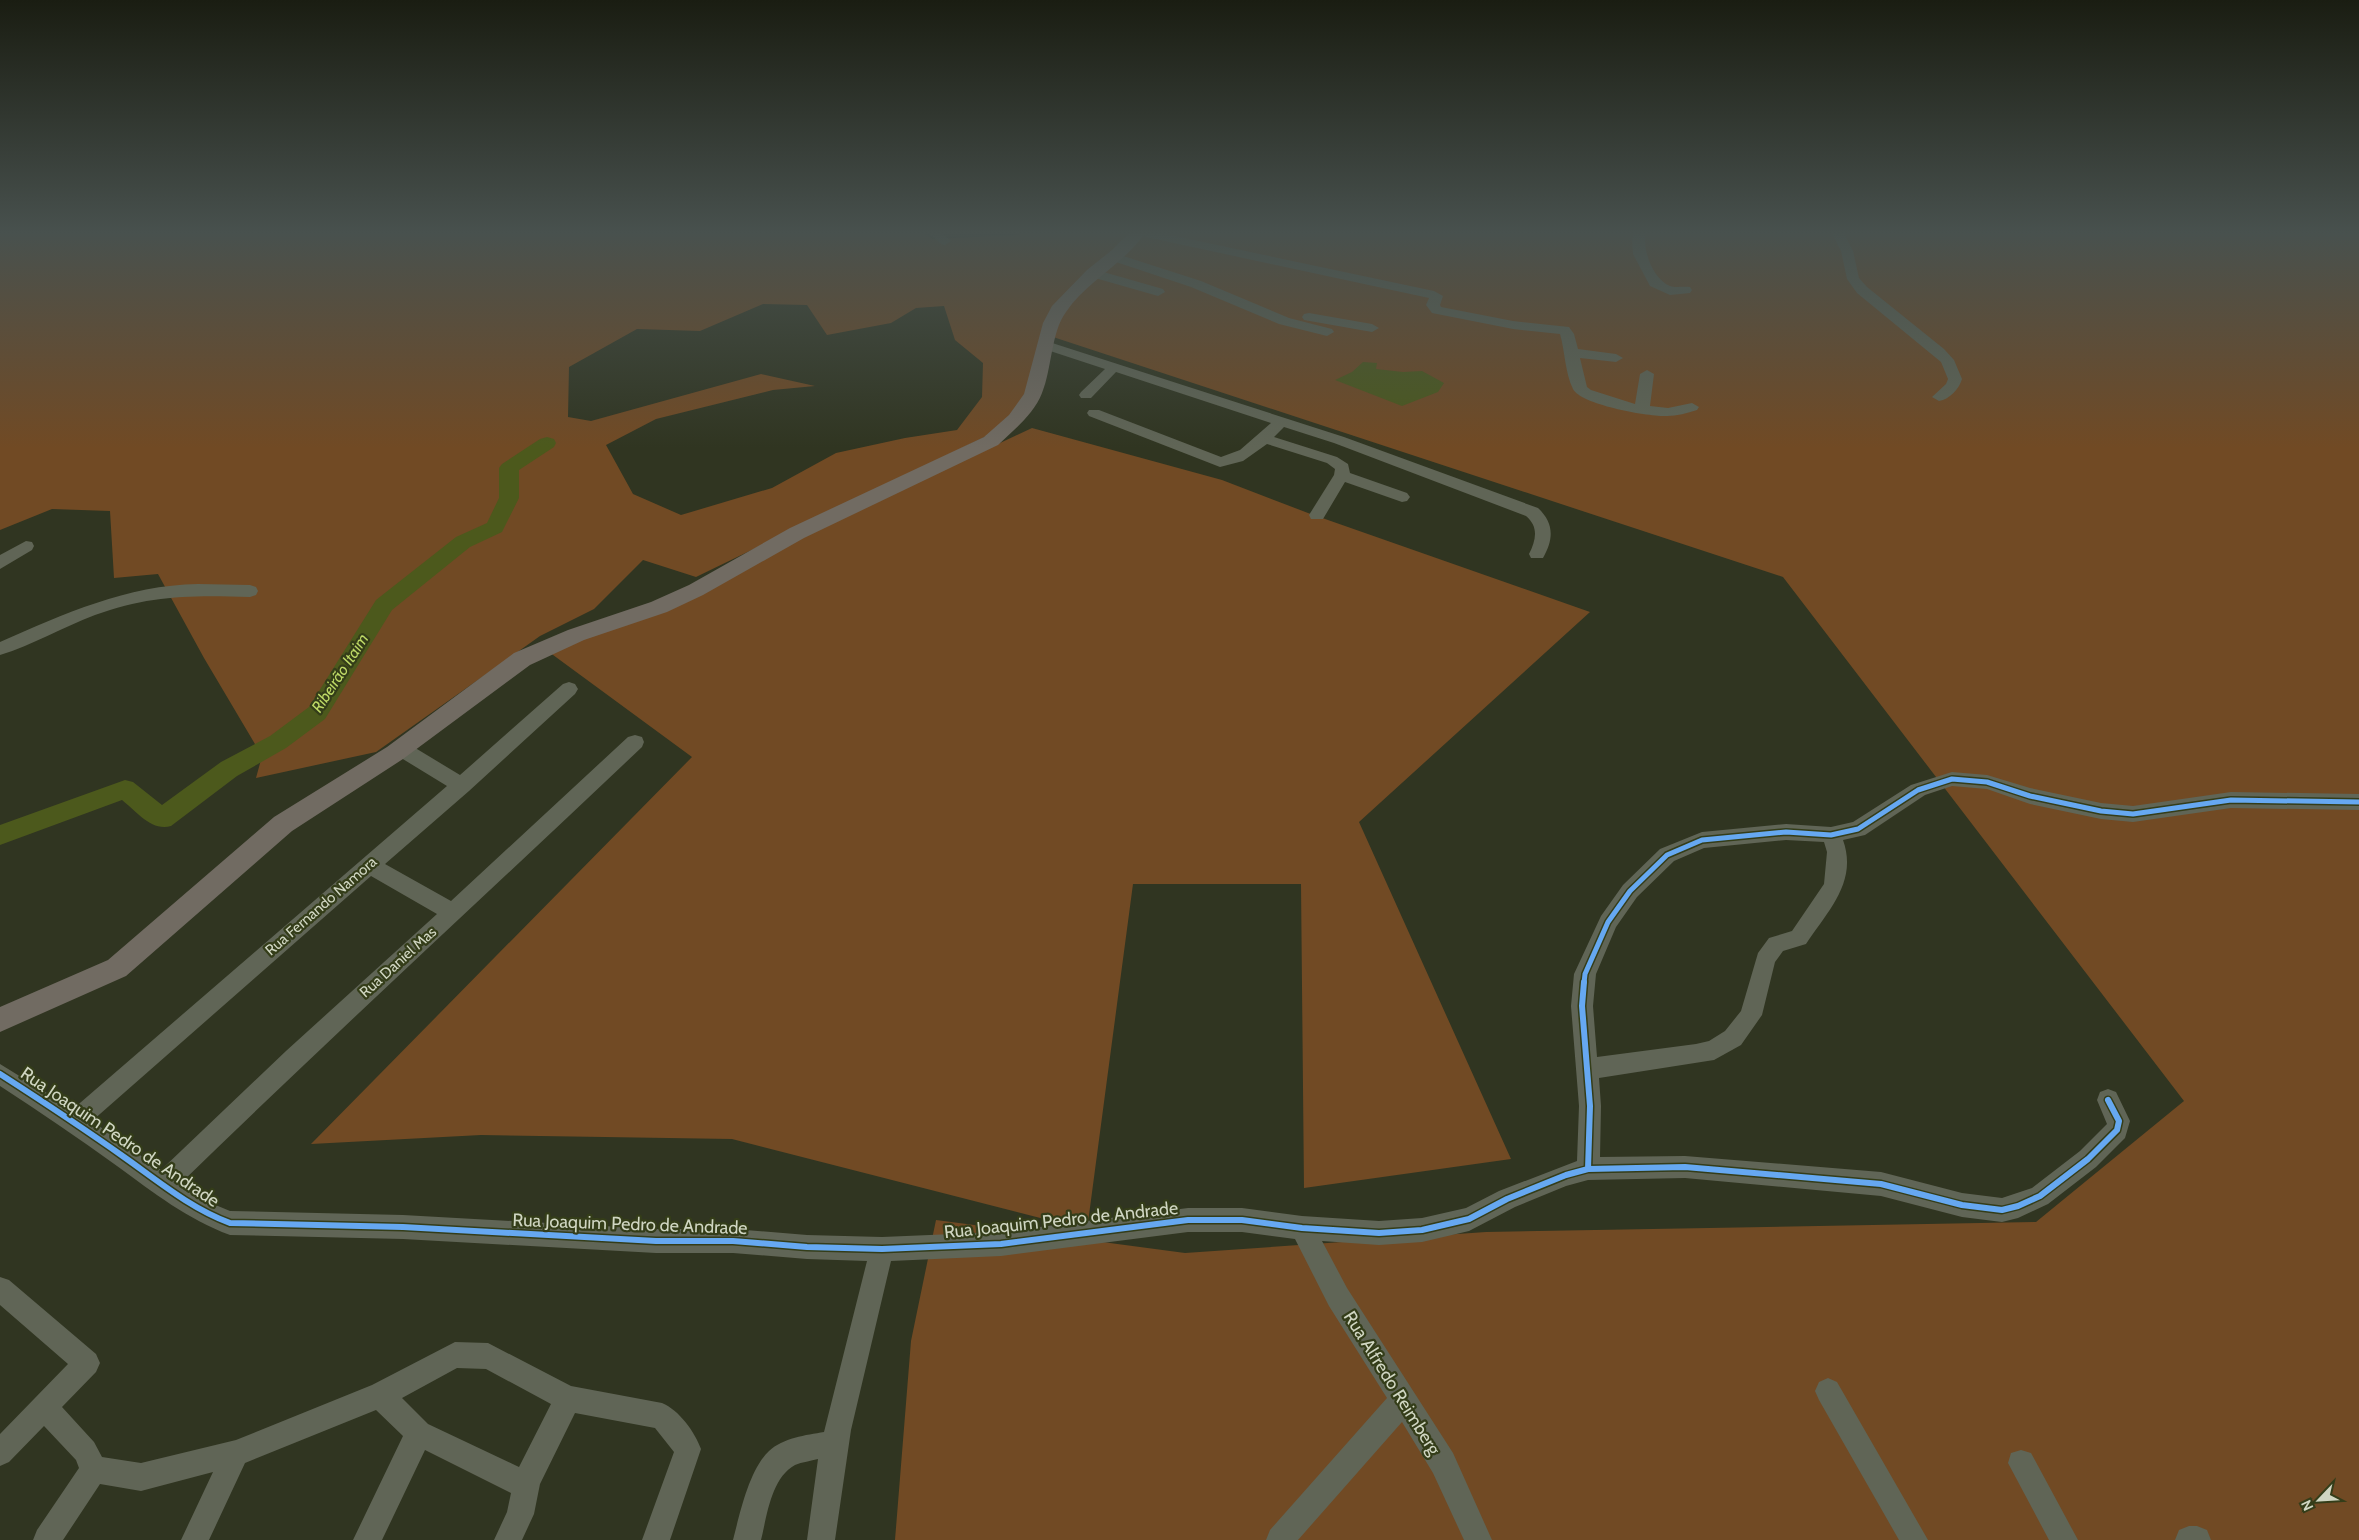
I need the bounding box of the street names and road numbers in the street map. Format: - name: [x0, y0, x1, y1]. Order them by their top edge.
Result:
- street label: Rua Fernando Namora: [262, 852, 381, 959]
- street label: Rua Daniel Mas: [356, 923, 440, 1001]
- street label: Rua Joaquim Pedro de Andrade: [16, 1062, 224, 1212]
- street label: Rua Joaquim Pedro de Andrade: [943, 1197, 1179, 1243]
- street label: Rua Joaquim Pedro de Andrade: [512, 1209, 748, 1239]
- street label: Rua Alfredo Reimberg: [1339, 1307, 1446, 1460]

